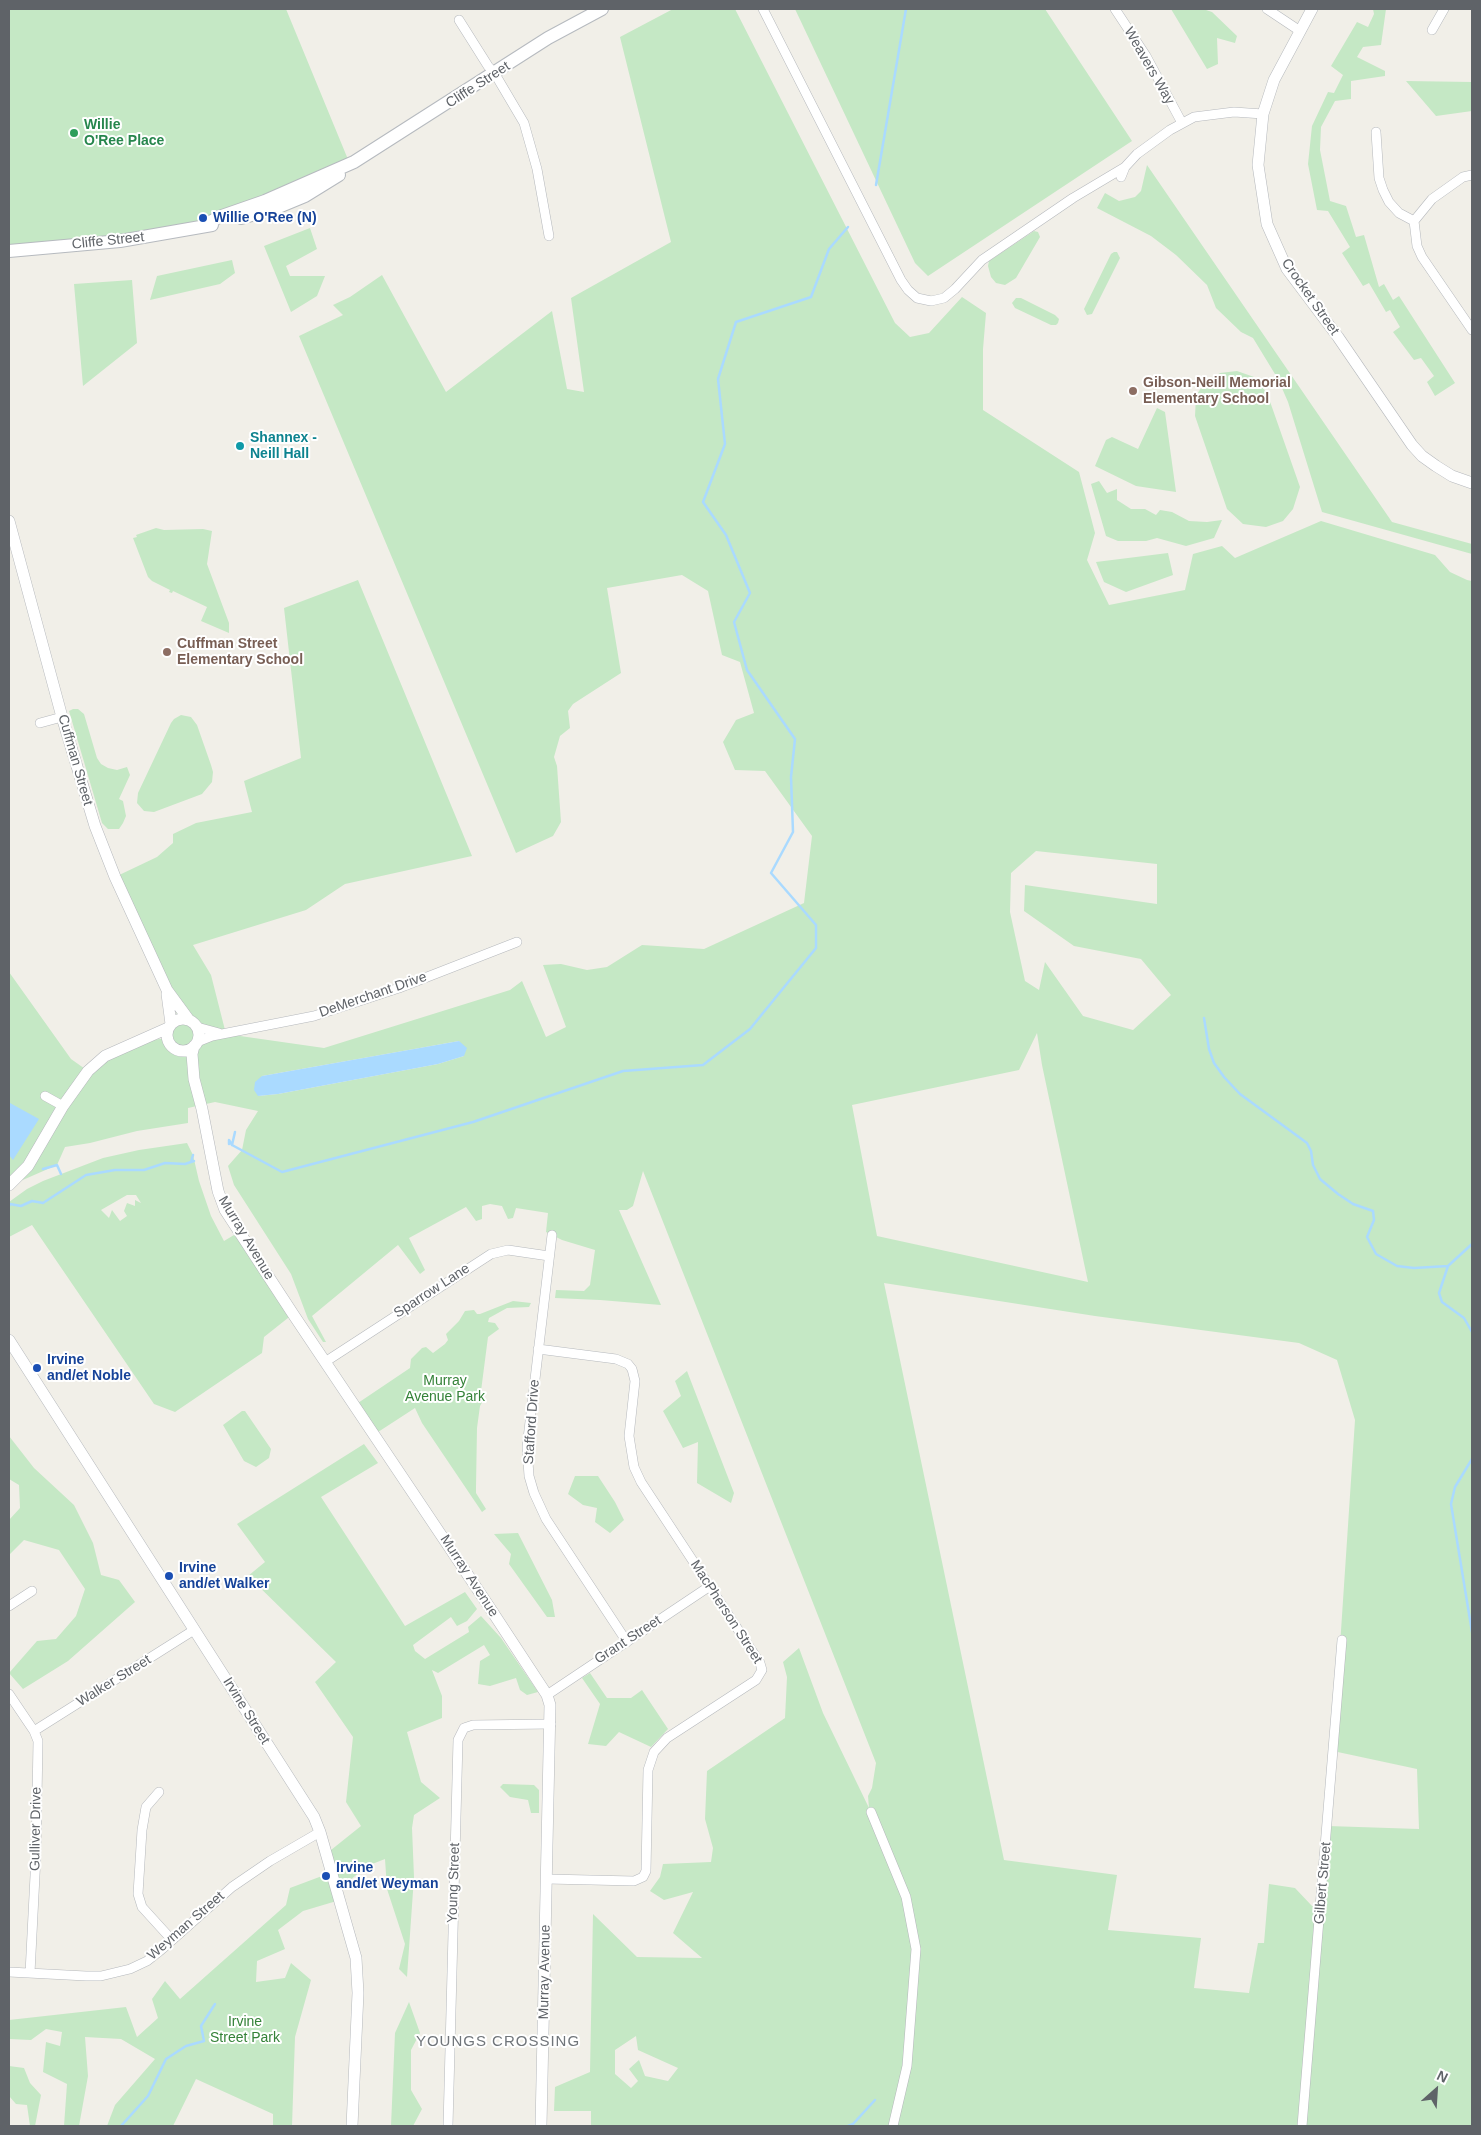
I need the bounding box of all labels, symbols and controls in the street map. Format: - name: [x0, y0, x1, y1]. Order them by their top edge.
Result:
- street label: Weavers Way: [1120, 24, 1178, 108]
- street label: Cliffe Street: [443, 58, 513, 112]
- place label: Willie O'Ree Place: [84, 117, 164, 150]
- marker: Willie O'Ree Place: [68, 127, 80, 139]
- place label: Willie O'Ree (N): [213, 210, 317, 226]
- marker: Willie O'Ree (N): [197, 212, 209, 224]
- street label: Cliffe Street: [71, 229, 145, 253]
- street label: Crocket Street: [1277, 256, 1343, 338]
- place label: Gibson-Neill Memorial Elementary School: [1143, 375, 1291, 408]
- marker: Gibson-Neill Memorial Elementary School: [1127, 385, 1139, 397]
- place label: Shannex - Neill Hall: [250, 430, 317, 462]
- marker: Shannex - Neill Hall: [234, 440, 246, 452]
- place label: Cuffman Street Elementary School: [177, 636, 303, 669]
- marker: Cuffman Street Elementary School: [161, 646, 173, 658]
- street label: Cuffman Street: [54, 713, 96, 807]
- street label: DeMerchant Drive: [317, 969, 429, 1021]
- street label: Murray Avenue: [214, 1193, 278, 1283]
- street label: Sparrow Lane: [391, 1260, 473, 1322]
- place label: Irvine and/et Noble: [47, 1352, 131, 1384]
- marker: Irvine and/et Noble: [31, 1362, 43, 1374]
- park label: Murray Avenue Park: [405, 1373, 485, 1405]
- street label: Stafford Drive: [521, 1379, 543, 1465]
- street label: Murray Avenue: [436, 1532, 502, 1620]
- street label: MacPherson Street: [686, 1557, 766, 1667]
- place label: Irvine and/et Walker: [179, 1560, 270, 1592]
- marker: Irvine and/et Walker: [163, 1570, 175, 1582]
- street label: Grant Street: [591, 1612, 665, 1668]
- street label: Walker Street: [74, 1652, 154, 1710]
- street label: Irvine Street: [219, 1675, 273, 1747]
- street label: Gulliver Drive: [27, 1787, 45, 1871]
- street label: Gilbert Street: [1311, 1841, 1335, 1925]
- street label: Young Street: [444, 1843, 464, 1923]
- place label: Irvine and/et Weyman: [336, 1860, 438, 1892]
- marker: Irvine and/et Weyman: [320, 1870, 332, 1882]
- street label: Weyman Street: [144, 1888, 228, 1964]
- street label: Murray Avenue: [536, 1925, 554, 2019]
- park label: Irvine Street Park: [210, 2014, 280, 2046]
- district label: YOUNGS CROSSING: [414, 2033, 582, 2051]
- north arrow: [1411, 2065, 1461, 2115]
- text: N: [1435, 2067, 1451, 2086]

